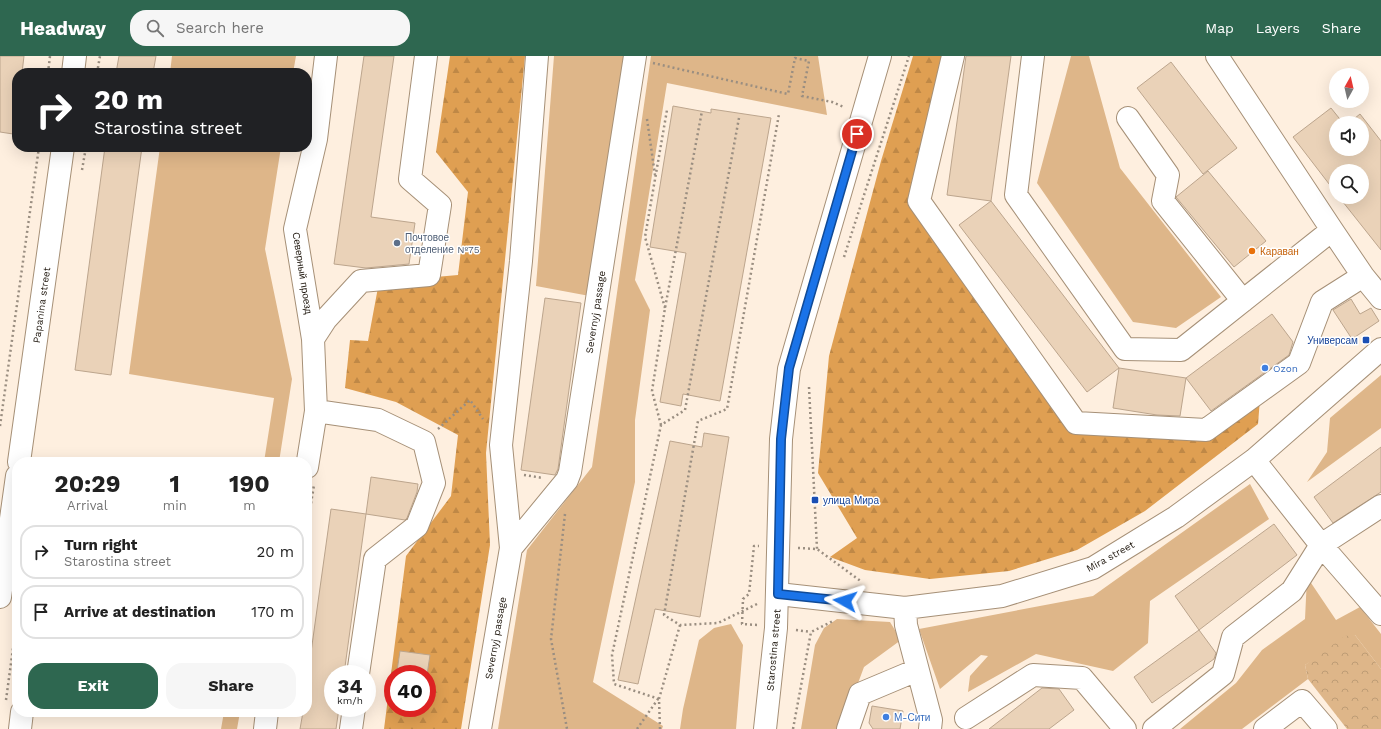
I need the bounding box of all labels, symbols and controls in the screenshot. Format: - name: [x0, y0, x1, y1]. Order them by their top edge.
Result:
- search box: [130, 10, 410, 46]
- text: Headway: [20, 17, 106, 40]
- icon: search: [144, 17, 166, 39]
- text: Search here: [176, 19, 264, 37]
- text: Map: [1205, 20, 1234, 36]
- text: Layers: [1256, 20, 1300, 36]
- text: Share: [1322, 20, 1361, 36]
- north arrow: [1329, 68, 1369, 108]
- map controls: [1329, 68, 1369, 204]
- text: 20 m: [94, 83, 163, 116]
- icon: right: [28, 84, 80, 136]
- button: sound: [1329, 116, 1369, 156]
- text: Starostina street: [94, 117, 242, 138]
- pin: [840, 117, 874, 151]
- icon: arrive: [846, 123, 868, 145]
- button: search: [1329, 164, 1369, 204]
- street label: Северный проезд: [291, 231, 314, 315]
- place label: Почтовое отделение №75: [405, 232, 480, 255]
- marker: Почтовое отделение №75: [392, 238, 402, 248]
- marker: Караван: [1247, 246, 1257, 256]
- place label: Караван: [1260, 246, 1299, 257]
- street label: Papanina street: [31, 266, 52, 344]
- street label: Severnyj passage: [584, 270, 607, 354]
- place label: Универсам: [1307, 335, 1358, 346]
- marker: Универсам: [1361, 335, 1371, 345]
- marker: Ozon: [1260, 363, 1270, 373]
- place label: Ozon: [1273, 363, 1298, 374]
- text: 20:29: [54, 470, 120, 498]
- text: 1: [170, 470, 180, 498]
- text: 190: [229, 470, 270, 498]
- marker: улица Мира: [810, 495, 820, 505]
- place label: улица Мира: [823, 495, 879, 506]
- text: Arrival: [67, 498, 108, 513]
- text: min: [163, 498, 187, 513]
- text: m: [243, 498, 256, 513]
- text: Turn right: [64, 536, 137, 554]
- street label: Mira street: [1084, 538, 1137, 574]
- icon: right: [30, 541, 52, 563]
- text: 20 m: [257, 543, 294, 561]
- text: Starostina street: [64, 554, 171, 569]
- position arrow: [824, 580, 866, 622]
- street label: Severnyj passage: [483, 596, 508, 680]
- icon: arrive: [30, 601, 52, 623]
- text: Arrive at destination: [64, 603, 216, 621]
- text: 170 m: [251, 603, 294, 621]
- street label: Starostina street: [764, 608, 783, 692]
- button: Exit: [28, 663, 158, 709]
- button: Share: [166, 663, 296, 709]
- speed limit sign: 40: [384, 665, 436, 717]
- text: 34: [338, 674, 362, 698]
- text: km/h: [337, 695, 363, 706]
- marker: М-Сити: [881, 712, 891, 722]
- place label: М-Сити: [894, 712, 930, 723]

